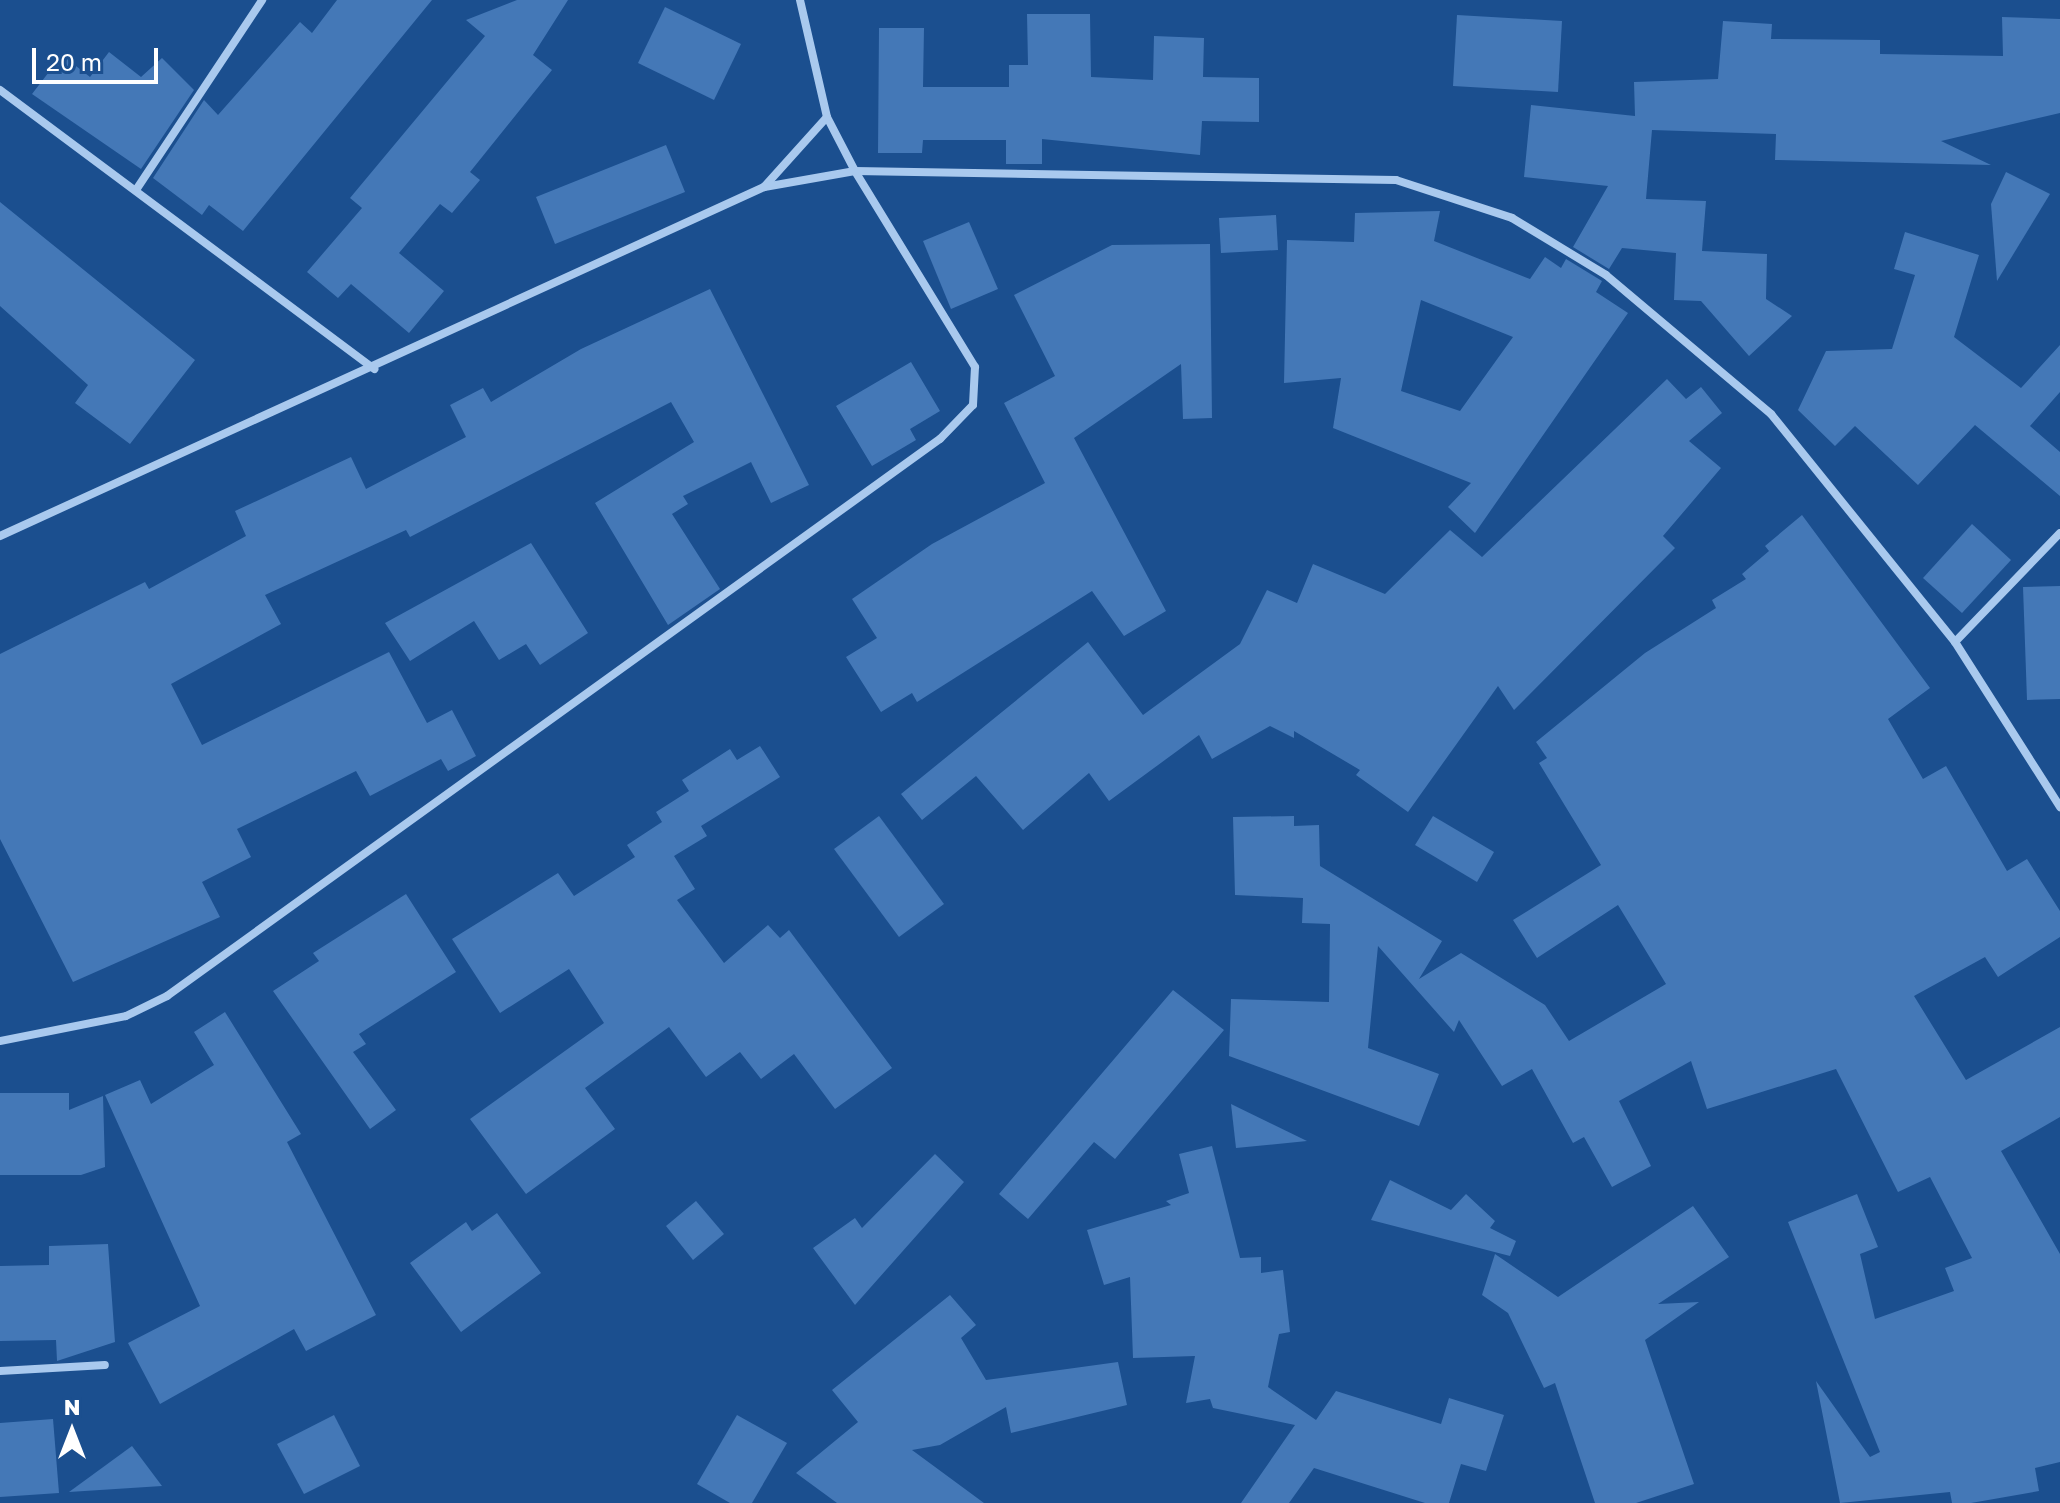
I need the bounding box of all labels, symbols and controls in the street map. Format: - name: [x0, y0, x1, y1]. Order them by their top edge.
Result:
- scale bar: [36, 32, 162, 82]
- text: 20 m: [46, 47, 102, 76]
- north arrow: [32, 1391, 112, 1471]
- text: N: [64, 1393, 80, 1420]

